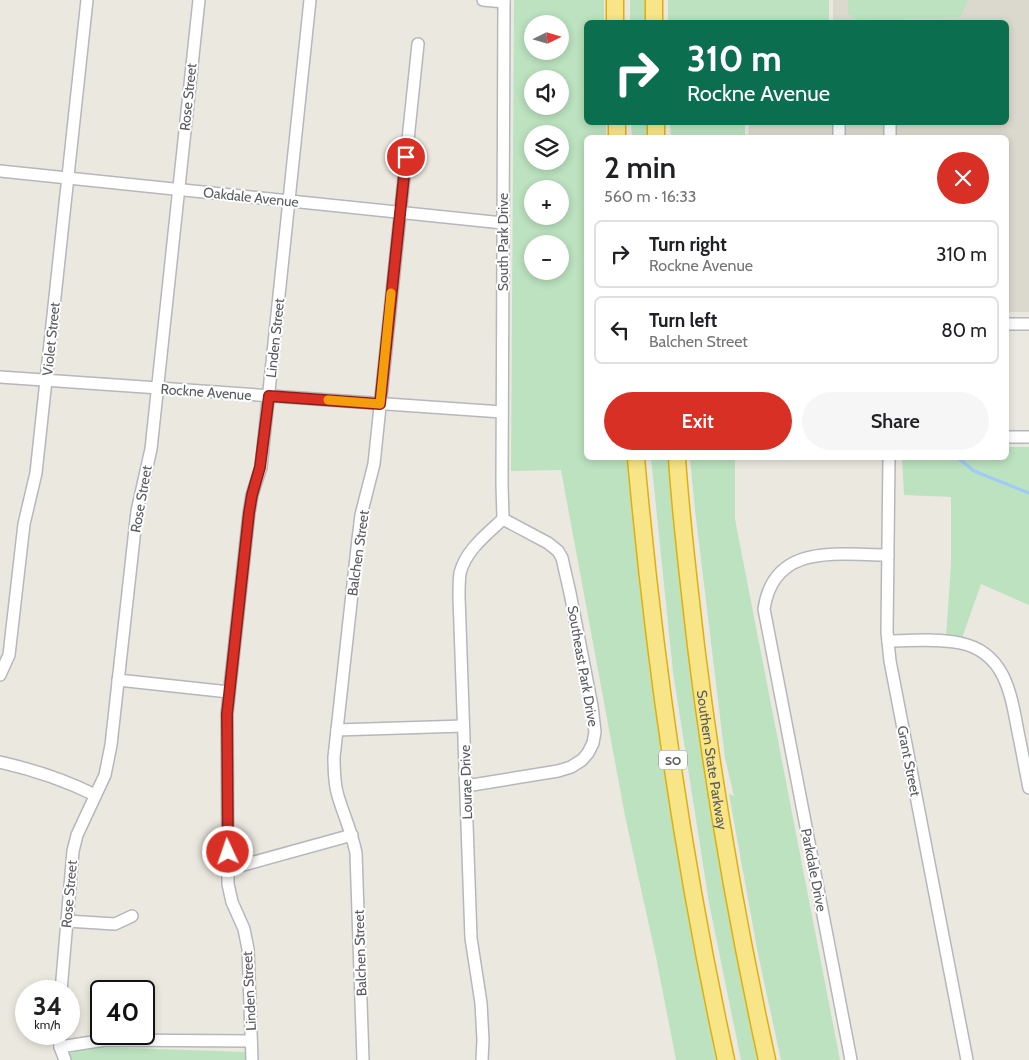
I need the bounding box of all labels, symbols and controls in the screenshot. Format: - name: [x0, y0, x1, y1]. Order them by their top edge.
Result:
- north arrow: [524, 15, 569, 60]
- map controls: [524, 15, 569, 280]
- text: 310 m: [687, 37, 782, 80]
- icon: right: [604, 40, 669, 105]
- street label: Rose Street: [175, 62, 201, 132]
- button: sound: [524, 70, 569, 115]
- text: Rockne Avenue: [687, 80, 830, 107]
- button: layers: [524, 125, 569, 170]
- pin: [385, 136, 427, 178]
- icon: arrive: [392, 143, 420, 171]
- text: 2 min: [604, 149, 676, 186]
- button: close: [937, 152, 989, 204]
- button: +: [524, 180, 569, 225]
- street label: Oakdale Avenue: [202, 183, 300, 211]
- text: 560 m · 16:33: [604, 187, 697, 206]
- street label: South Park Drive: [494, 193, 512, 291]
- text: Turn right: [649, 233, 727, 256]
- button: −: [524, 235, 569, 280]
- icon: right: [606, 240, 634, 268]
- text: 310 m: [936, 243, 987, 266]
- text: Rockne Avenue: [649, 256, 753, 275]
- street label: Linden Street: [262, 297, 288, 379]
- street label: Violet Street: [38, 301, 64, 377]
- text: Turn left: [649, 309, 717, 332]
- icon: left: [606, 316, 634, 344]
- text: 80 m: [941, 319, 987, 342]
- text: Balchen Street: [649, 332, 748, 351]
- street label: Rockne Avenue: [160, 380, 252, 404]
- button: Exit: [604, 392, 792, 450]
- button: Share: [802, 392, 989, 450]
- street label: Rose Street: [126, 464, 156, 534]
- street label: Balchen Street: [343, 509, 373, 597]
- street label: Southeast Park Drive: [563, 604, 603, 728]
- street label: Southern State Parkway: [693, 689, 731, 831]
- street label: Grant Street: [893, 724, 925, 798]
- street label: Lourae Drive: [456, 744, 476, 820]
- road number: SO: [659, 750, 687, 770]
- position arrow: [201, 825, 253, 877]
- street label: Parkdale Drive: [797, 827, 831, 913]
- street label: Rose Street: [57, 859, 81, 929]
- street label: Balchen Street: [349, 909, 371, 996]
- street label: Linden Street: [238, 950, 260, 1031]
- speed limit sign: 40: [90, 980, 155, 1045]
- text: 34: [33, 991, 62, 1021]
- text: km/h: [34, 1017, 61, 1032]

